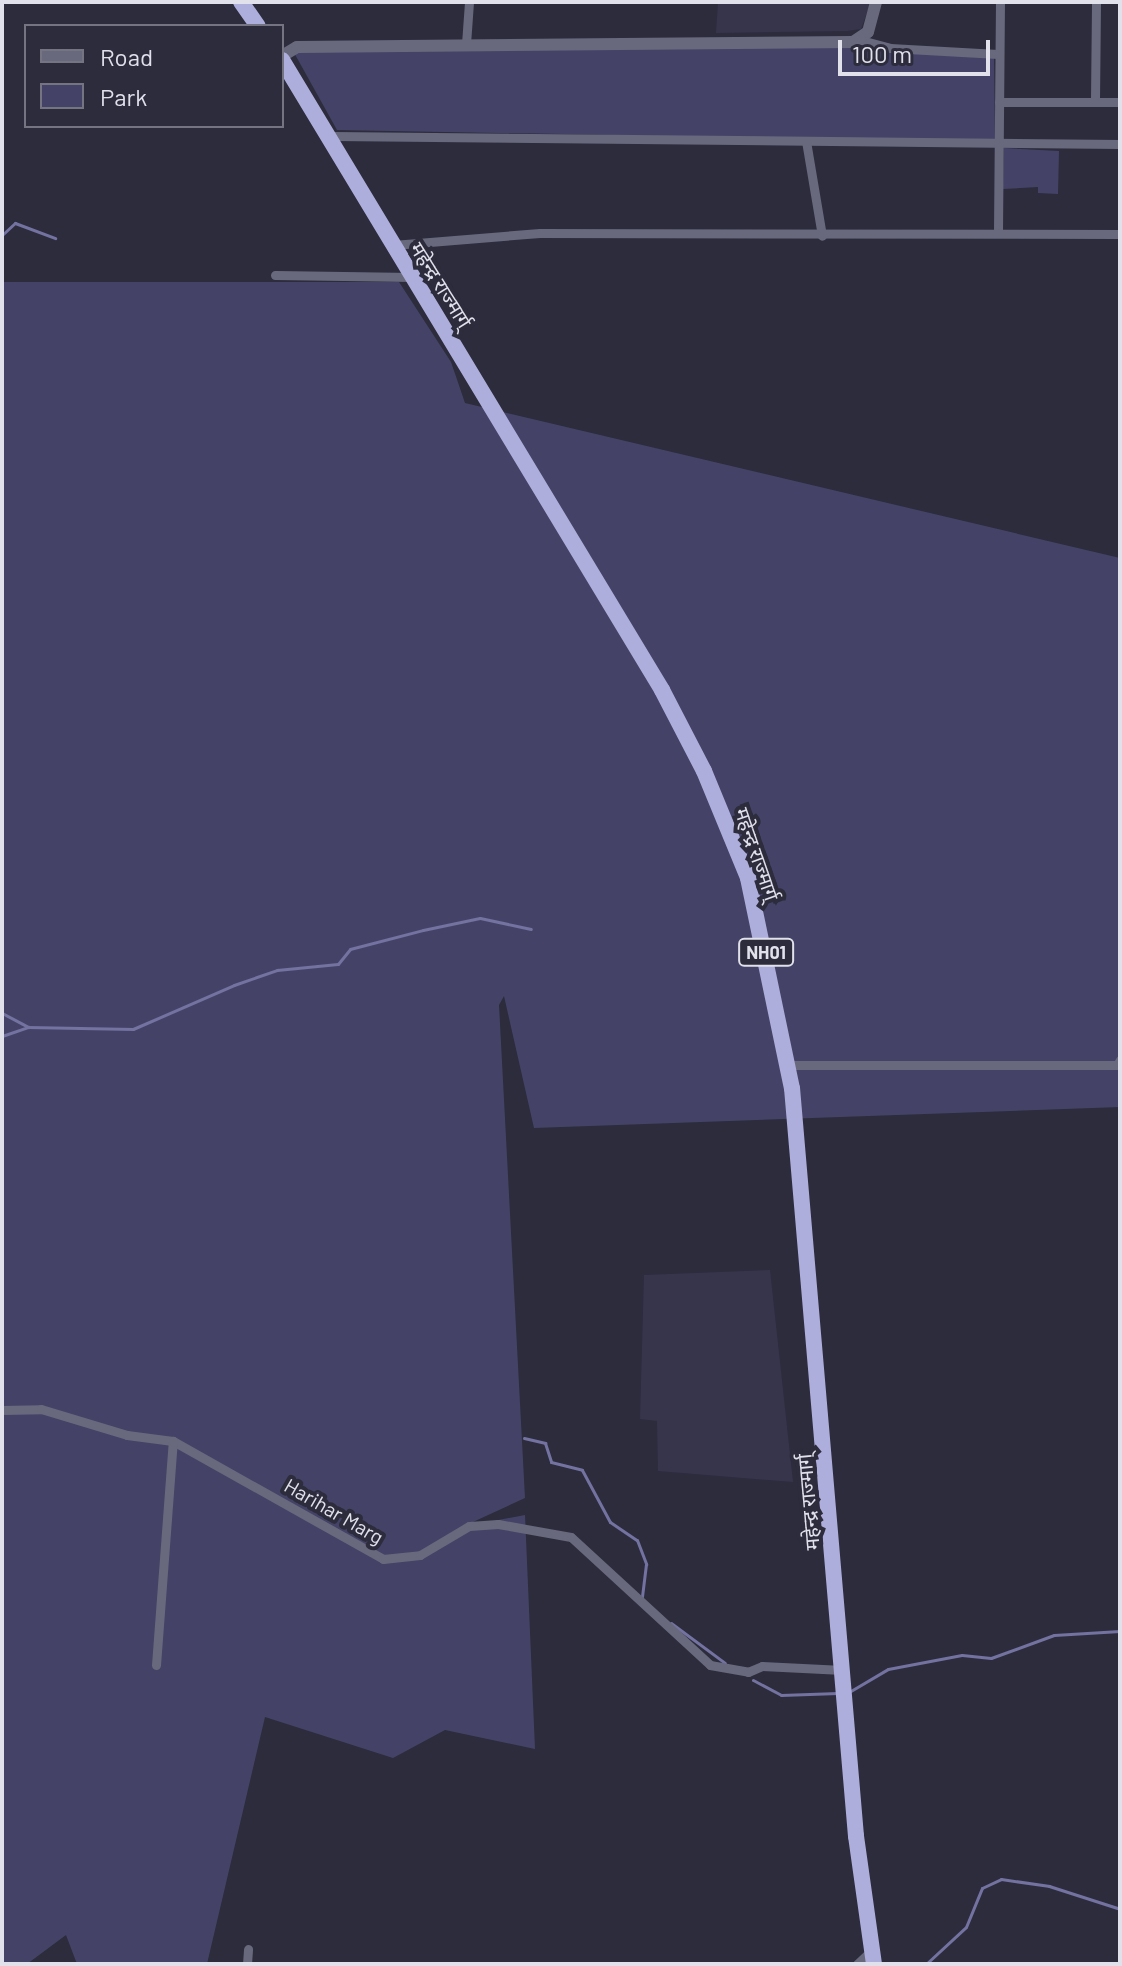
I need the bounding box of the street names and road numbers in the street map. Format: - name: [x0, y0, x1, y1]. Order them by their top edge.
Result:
- street label: महेन्द्र राज्मार्ग्: [405, 238, 477, 332]
- street label: महेन्द्र राज्मार्ग्: [730, 804, 784, 904]
- road number: NH01: [738, 938, 794, 966]
- street label: महेन्द्र राज्मार्ग्: [792, 1453, 824, 1551]
- street label: Harihar Marg: [280, 1473, 388, 1549]

